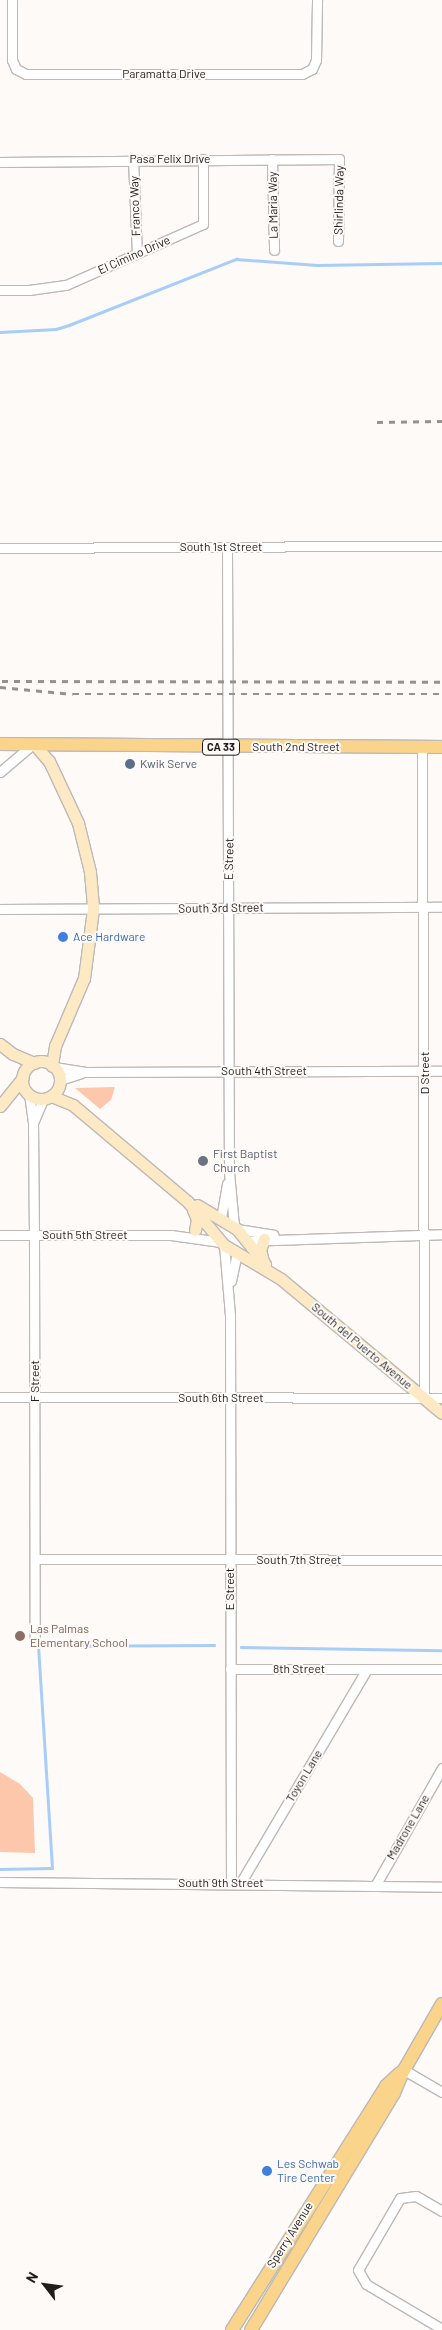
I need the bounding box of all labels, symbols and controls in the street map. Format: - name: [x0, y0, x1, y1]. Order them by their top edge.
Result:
- street label: Paramatta Drive: [122, 67, 206, 81]
- street label: Pasa Felix Drive: [130, 152, 210, 166]
- street label: Shirlinda Way: [331, 165, 347, 235]
- street label: La Maria Way: [265, 171, 281, 239]
- street label: Franco Way: [127, 176, 143, 236]
- street label: El Cimino Drive: [96, 233, 172, 277]
- street label: South 1st Street: [180, 540, 262, 554]
- road number: CA 33: [201, 739, 241, 756]
- street label: South 2nd Street: [252, 740, 340, 754]
- place label: Kwik Serve: [140, 757, 197, 771]
- marker: Kwik Serve: [124, 758, 136, 770]
- street label: E Street: [221, 838, 237, 880]
- street label: South 3rd Street: [178, 900, 264, 916]
- place label: Ace Hardware: [73, 930, 145, 944]
- marker: Ace Hardware: [57, 931, 69, 943]
- street label: D Street: [418, 1052, 432, 1094]
- street label: South 4th Street: [221, 1064, 307, 1078]
- place label: First Baptist Church: [213, 1147, 277, 1175]
- marker: First Baptist Church: [197, 1155, 209, 1167]
- street label: South 5th Street: [42, 1228, 128, 1242]
- street label: South del Puerto Avenue: [309, 1300, 415, 1392]
- street label: F Street: [28, 1360, 42, 1402]
- street label: South 6th Street: [178, 1391, 264, 1405]
- street label: South 7th Street: [257, 1553, 341, 1567]
- street label: E Street: [223, 1568, 237, 1610]
- place label: Las Palmas Elementary School: [30, 1622, 128, 1650]
- marker: Las Palmas Elementary School: [14, 1630, 26, 1642]
- street label: 8th Street: [273, 1662, 325, 1676]
- street label: Toyon Lane: [283, 1747, 325, 1805]
- street label: Madrone Lane: [384, 1792, 432, 1862]
- street label: South 9th Street: [178, 1876, 264, 1890]
- place label: Les Schwab Tire Center: [277, 2157, 339, 2185]
- marker: Les Schwab Tire Center: [261, 2165, 273, 2177]
- street label: Sperry Avenue: [264, 2199, 316, 2271]
- north arrow: [20, 2260, 70, 2310]
- text: N: [22, 2269, 41, 2286]

